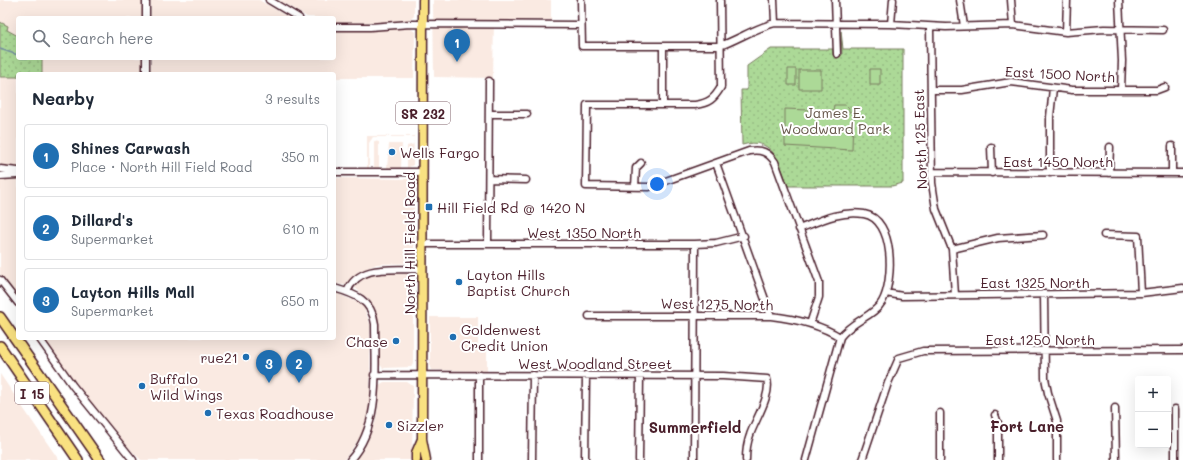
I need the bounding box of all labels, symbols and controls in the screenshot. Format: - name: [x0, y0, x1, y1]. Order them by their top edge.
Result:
- search box: [16, 16, 336, 60]
- icon: search: [30, 27, 52, 49]
- text: Search here: [62, 28, 153, 48]
- pin: 1: [444, 29, 470, 62]
- street label: East 1500 North: [1005, 62, 1116, 86]
- text: Nearby: [32, 87, 94, 109]
- street label: North 125 East: [909, 88, 931, 190]
- text: 3 results: [265, 90, 320, 107]
- road number: SR 232: [396, 102, 450, 124]
- park label: James E. Woodward Park: [780, 103, 890, 138]
- text: Shines Carwash: [71, 138, 190, 158]
- place label: Wells Fargo: [400, 143, 479, 162]
- marker: Wells Fargo: [387, 147, 397, 157]
- text: 1: [43, 148, 49, 165]
- text: 350 m: [281, 148, 319, 165]
- street label: East 1450 North: [1003, 152, 1113, 171]
- text: Place · North Hill Field Road: [71, 158, 252, 175]
- street label: North Hill Field Road: [400, 172, 419, 314]
- your location: [647, 174, 667, 194]
- place label: Hill Field Rd @ 1420 N: [437, 198, 585, 217]
- marker: Hill Field Rd @ 1420 N: [424, 202, 434, 212]
- text: Dillard's: [71, 210, 133, 230]
- text: 2: [42, 220, 50, 237]
- text: 610 m: [283, 220, 319, 237]
- street label: West 1350 North: [527, 223, 641, 242]
- text: Supermarket: [71, 230, 154, 247]
- place label: Layton Hills Baptist Church: [467, 265, 570, 300]
- street label: East 1325 North: [981, 273, 1090, 292]
- marker: Layton Hills Baptist Church: [454, 277, 464, 287]
- text: Layton Hills Mall: [71, 282, 194, 302]
- text: 3: [42, 292, 50, 309]
- text: 650 m: [281, 292, 319, 309]
- street label: West 1275 North: [661, 294, 774, 314]
- text: Supermarket: [71, 302, 154, 319]
- place label: Goldenwest Credit Union: [461, 320, 548, 355]
- street label: East 1250 North: [985, 330, 1095, 349]
- place label: Chase: [346, 332, 388, 351]
- marker: Goldenwest Credit Union: [448, 332, 458, 342]
- marker: Chase: [391, 336, 401, 346]
- place label: rue21: [201, 348, 238, 367]
- pin: 3: [256, 350, 282, 383]
- pin: 2: [286, 350, 312, 383]
- marker: rue21: [241, 352, 251, 362]
- street label: West Woodland Street: [518, 354, 672, 373]
- place label: Buffalo Wild Wings: [150, 369, 223, 404]
- map controls: [1135, 376, 1171, 448]
- button: +: [1135, 376, 1171, 412]
- marker: Buffalo Wild Wings: [137, 381, 147, 391]
- road number: I 15: [15, 382, 49, 404]
- place label: Texas Roadhouse: [216, 404, 334, 423]
- marker: Texas Roadhouse: [203, 408, 213, 418]
- button: −: [1135, 412, 1171, 448]
- place label: Sizzler: [397, 416, 444, 435]
- district label: Fort Lane: [990, 416, 1064, 436]
- district label: Summerfield: [649, 417, 742, 437]
- marker: Sizzler: [384, 420, 394, 430]

